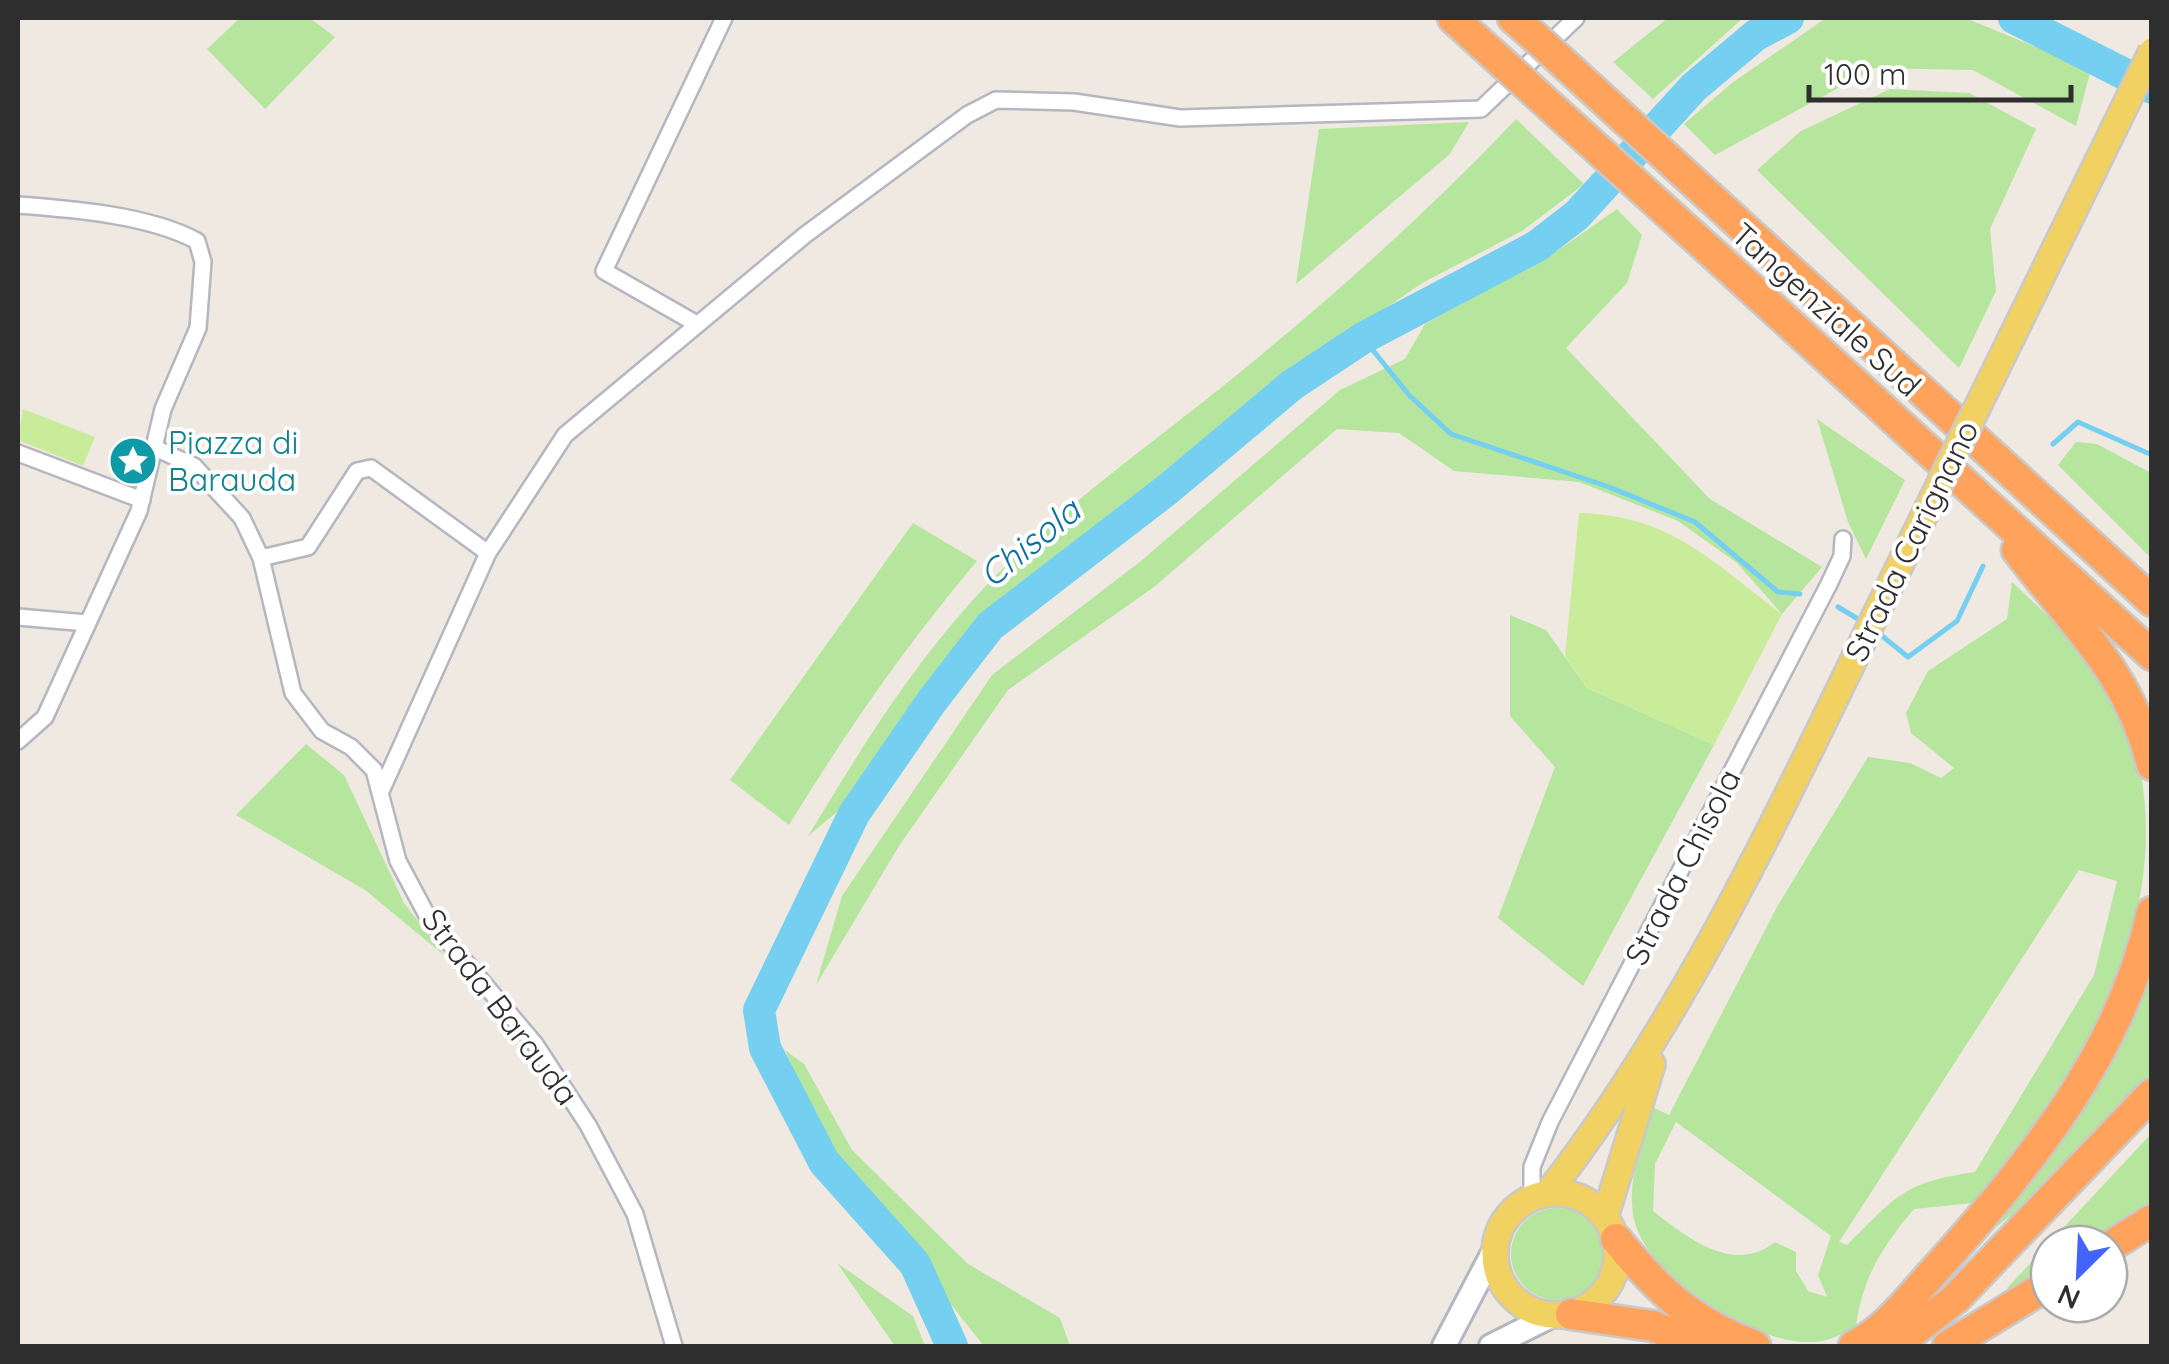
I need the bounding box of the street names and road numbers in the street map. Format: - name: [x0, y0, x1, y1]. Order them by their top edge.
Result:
- street label: Tangenziale Sud: [1724, 214, 1930, 405]
- street label: Strada Carignano: [1836, 414, 1987, 667]
- street label: Strada Chisola: [1616, 762, 1749, 971]
- street label: Strada Barauda: [414, 900, 588, 1113]

